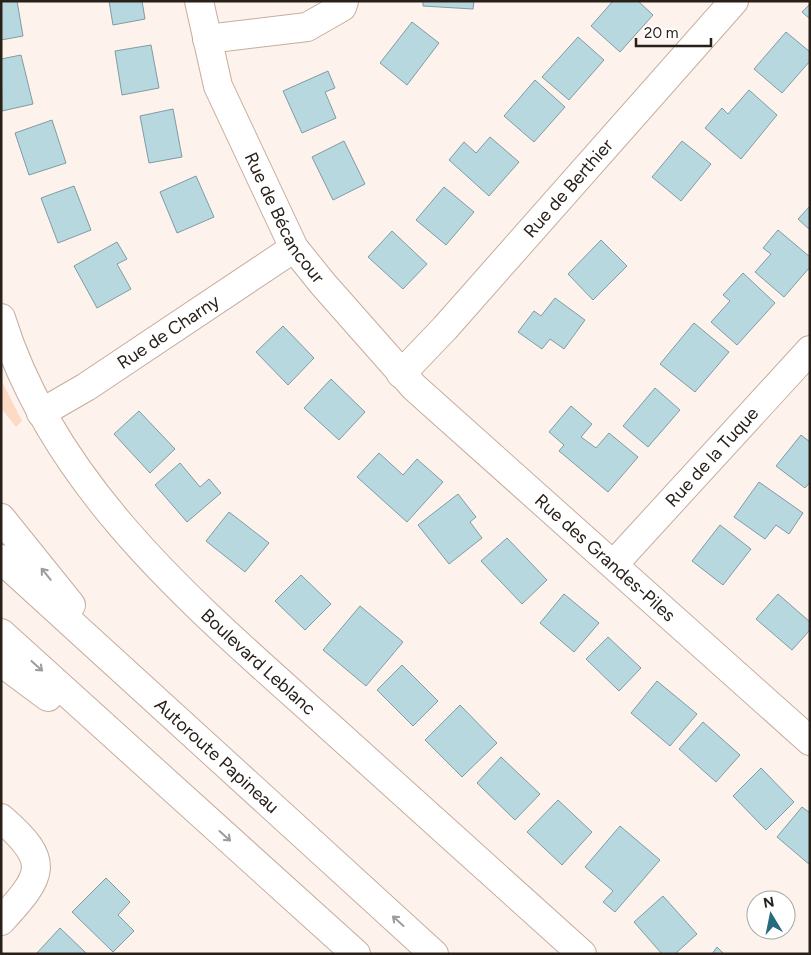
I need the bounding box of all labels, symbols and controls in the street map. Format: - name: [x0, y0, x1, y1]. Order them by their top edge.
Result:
- scale bar: [636, 15, 711, 47]
- text: 20 m: [644, 24, 678, 42]
- street label: Rue de Berthier: [519, 135, 618, 242]
- street label: Rue de Bécancour: [240, 149, 329, 288]
- street label: Rue de Charny: [113, 290, 224, 374]
- street label: Rue de la Tuque: [661, 403, 763, 512]
- street label: Rue des Grandes-Piles: [530, 489, 680, 626]
- one-way arrow: [40, 567, 51, 580]
- street label: Boulevard Leblanc: [196, 604, 320, 720]
- one-way arrow: [31, 660, 44, 672]
- street label: Autoroute Papineau: [150, 694, 283, 818]
- one-way arrow: [219, 830, 232, 842]
- north arrow: [746, 890, 796, 940]
- text: N: [762, 893, 776, 912]
- one-way arrow: [391, 915, 404, 927]

